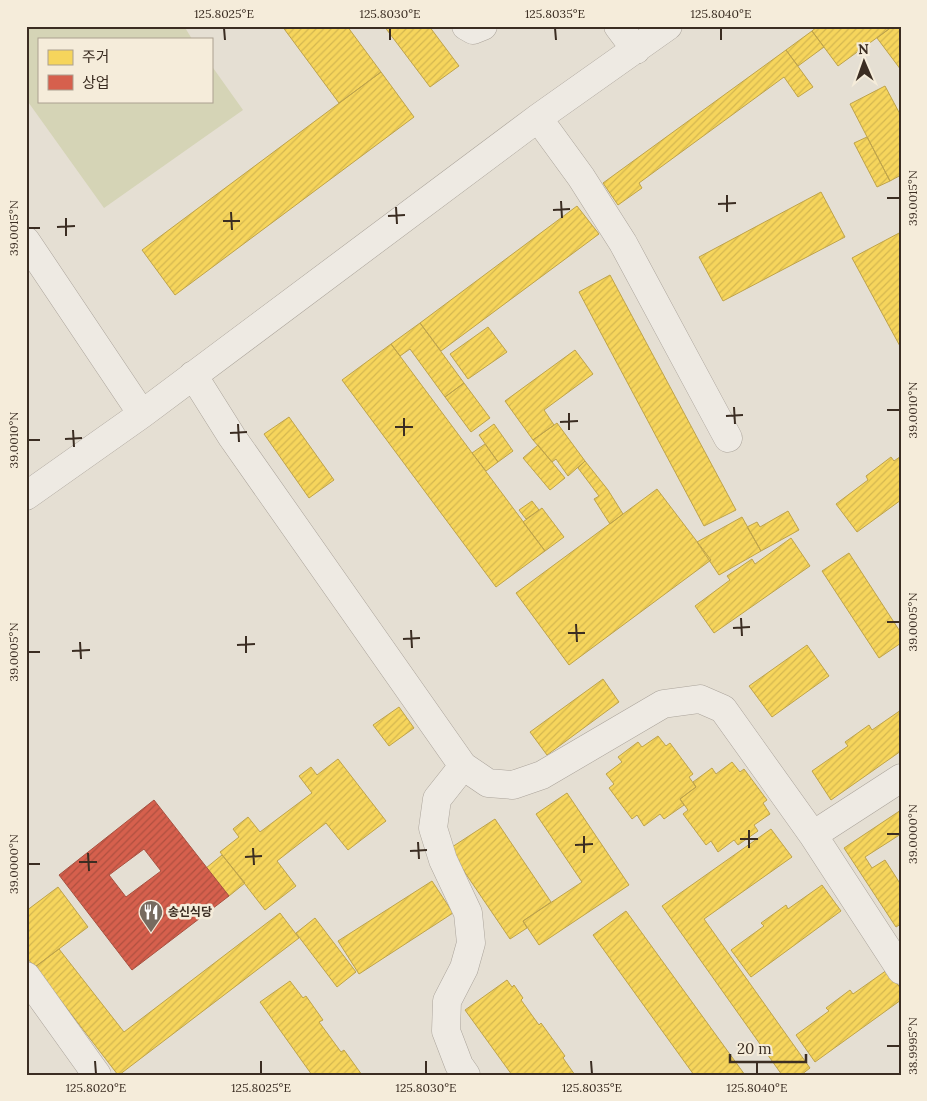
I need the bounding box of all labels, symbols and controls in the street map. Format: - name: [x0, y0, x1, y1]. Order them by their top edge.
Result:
- text: 125.8025°E: [194, 6, 254, 21]
- text: 125.8030°E: [360, 6, 420, 21]
- text: 125.8035°E: [525, 6, 585, 21]
- text: 125.8040°E: [691, 6, 751, 21]
- legend: [38, 38, 212, 102]
- north arrow: [840, 38, 890, 88]
- text: N: [858, 40, 869, 58]
- text: 주거: [82, 47, 110, 66]
- text: 상업: [82, 73, 110, 92]
- text: 39.0015°N: [905, 170, 920, 226]
- text: 39.0015°N: [6, 200, 21, 256]
- text: 39.0010°N: [905, 382, 920, 438]
- text: 39.0010°N: [6, 412, 21, 468]
- text: 39.0005°N: [905, 592, 920, 652]
- text: 39.0005°N: [6, 622, 21, 682]
- text: 39.0000°N: [905, 804, 920, 864]
- text: 39.0000°N: [6, 834, 21, 894]
- restaurant icon: 송신식당: [138, 899, 164, 933]
- place label: 송신식당: [168, 904, 212, 919]
- text: 38.9995°N: [905, 1017, 920, 1075]
- scale bar: [730, 1031, 806, 1063]
- text: 20 m: [737, 1039, 772, 1058]
- text: 125.8020°E: [66, 1080, 126, 1095]
- text: 125.8025°E: [231, 1080, 291, 1095]
- text: 125.8030°E: [396, 1080, 456, 1095]
- text: 125.8035°E: [562, 1080, 622, 1095]
- text: 125.8040°E: [727, 1080, 787, 1095]

